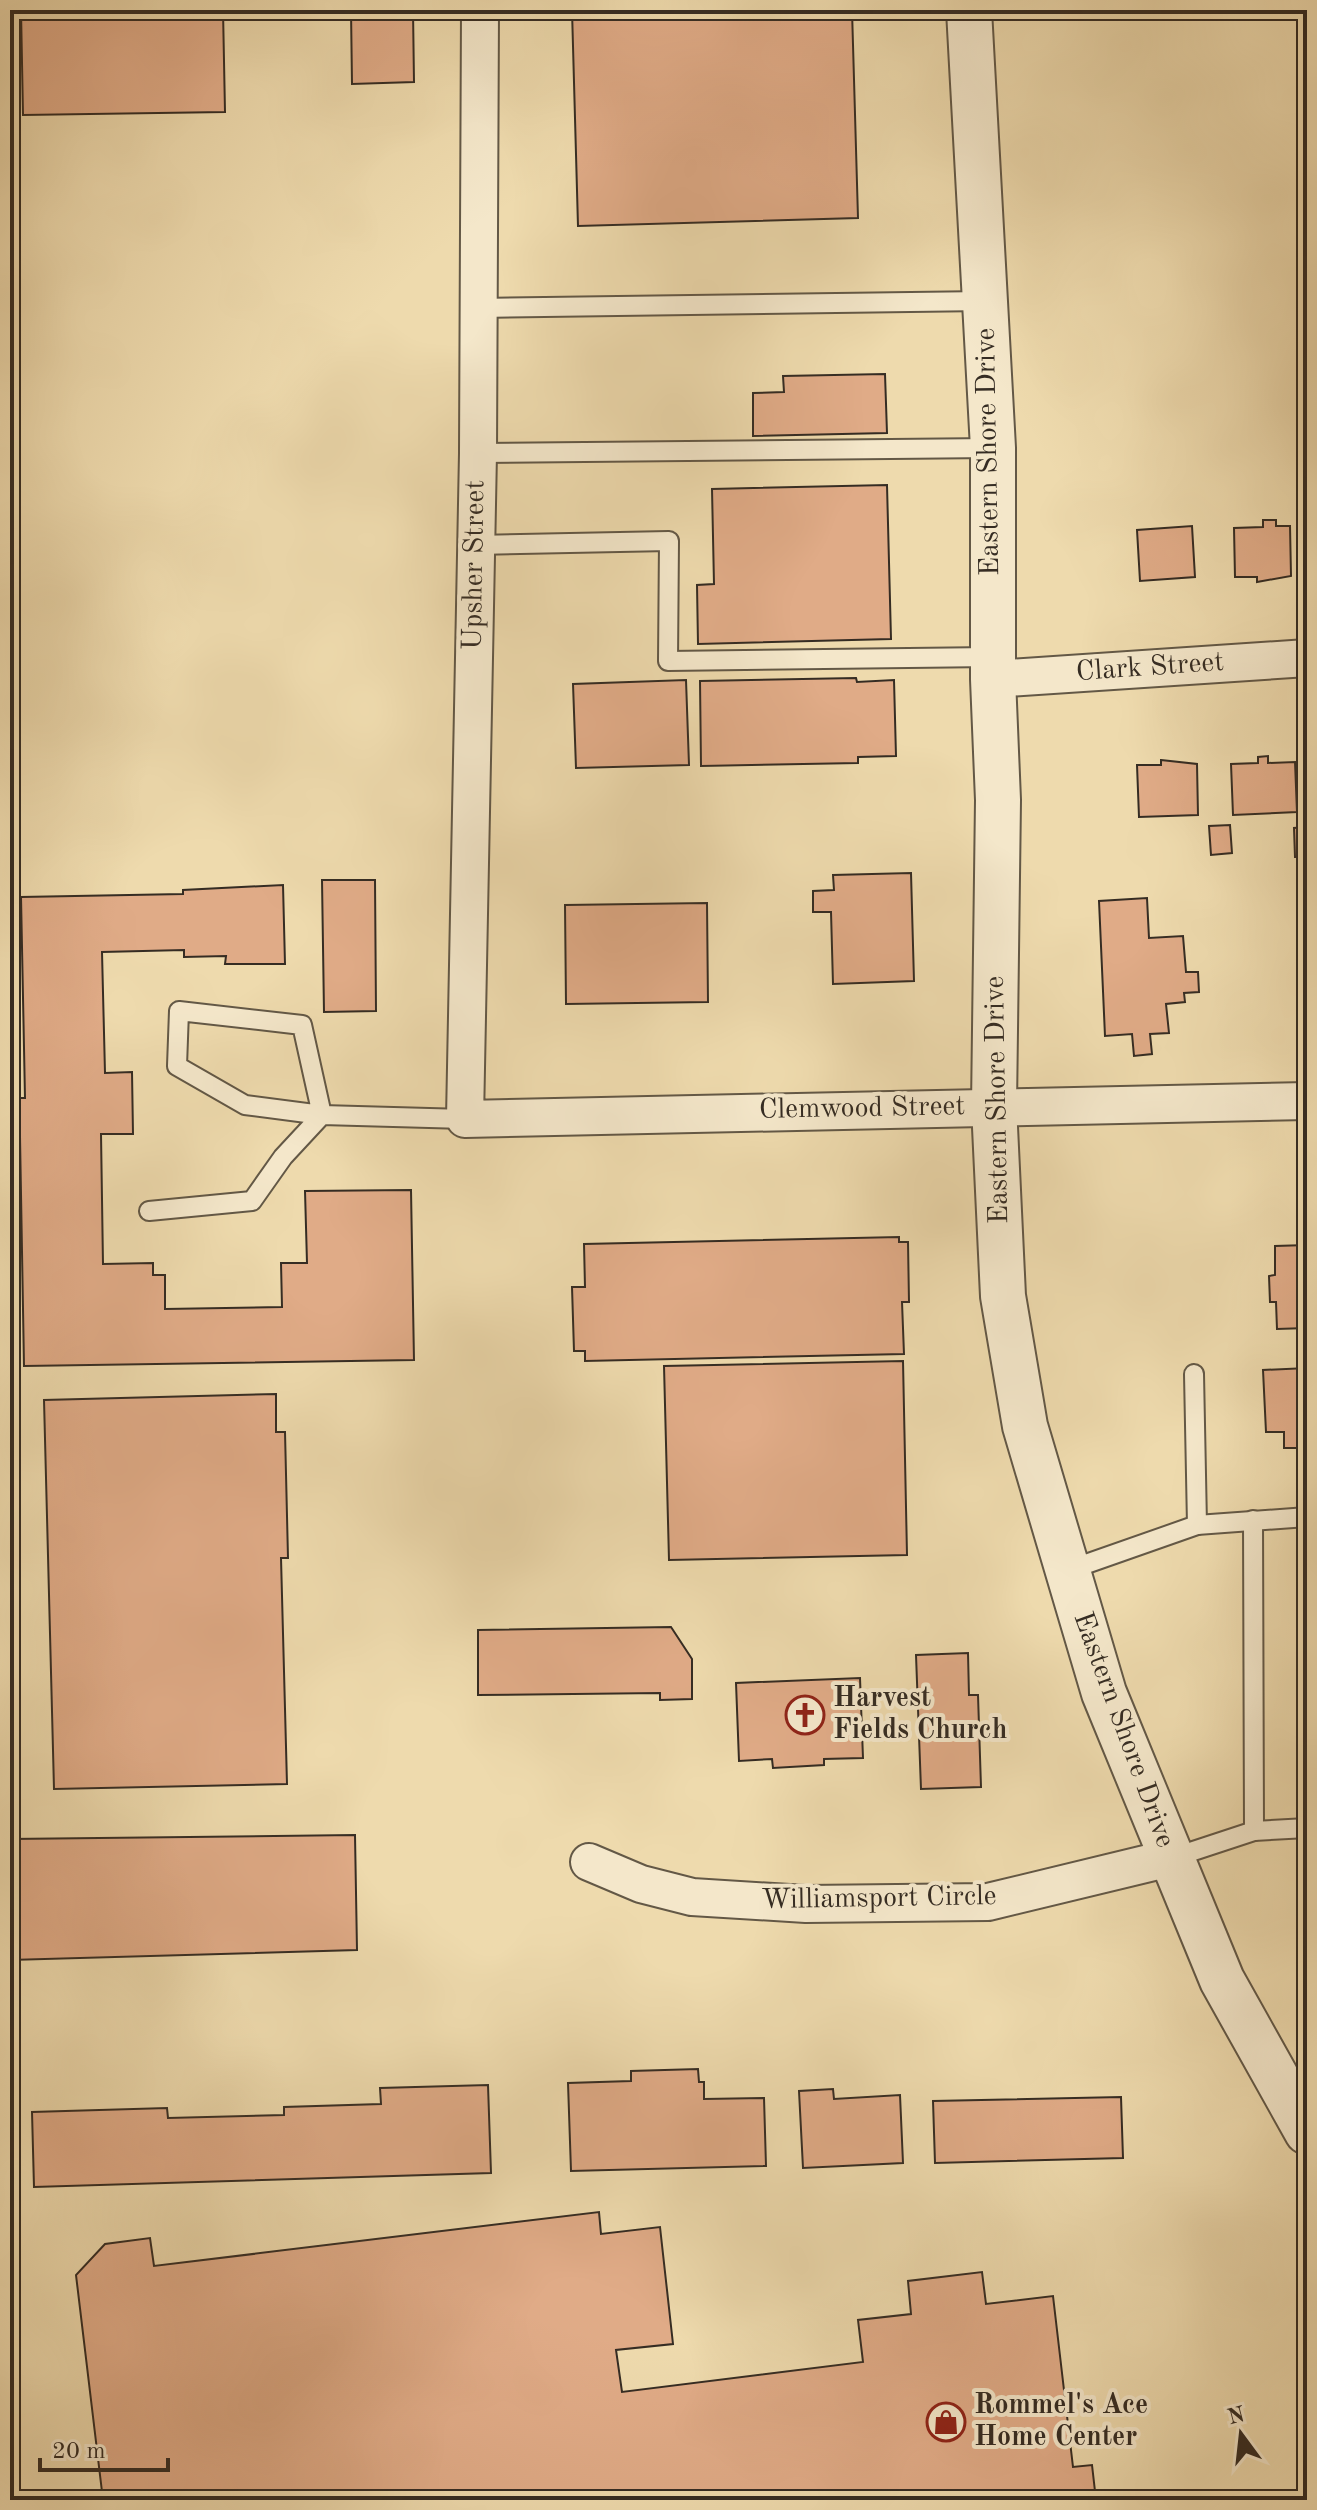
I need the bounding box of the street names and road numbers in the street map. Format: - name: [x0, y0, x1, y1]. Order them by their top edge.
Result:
- street label: Eastern Shore Drive: [973, 328, 1005, 576]
- street label: Upsher Street: [460, 480, 490, 650]
- street label: Clark Street: [1075, 649, 1225, 687]
- street label: Eastern Shore Drive: [982, 976, 1014, 1224]
- street label: Clemwood Street: [759, 1093, 965, 1125]
- street label: Eastern Shore Drive: [1067, 1609, 1179, 1851]
- street label: Williamsport Circle: [761, 1883, 997, 1915]

